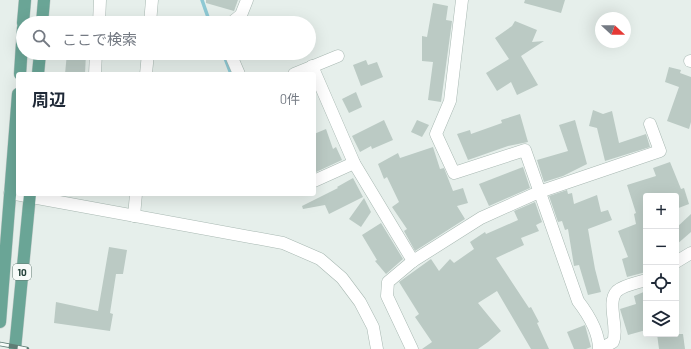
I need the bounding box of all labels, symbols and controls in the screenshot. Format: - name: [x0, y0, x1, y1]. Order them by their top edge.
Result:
- north arrow: [595, 12, 631, 48]
- search box: [16, 16, 316, 60]
- icon: search: [30, 27, 52, 49]
- text: ここで検索: [62, 30, 137, 48]
- text: 周辺: [32, 89, 66, 109]
- text: 0件: [280, 91, 300, 107]
- map controls: [643, 193, 679, 337]
- button: +: [643, 193, 679, 229]
- button: −: [643, 229, 679, 265]
- road number: 10: [13, 264, 31, 280]
- button: locate: [643, 265, 679, 301]
- button: layers: [643, 301, 679, 337]

